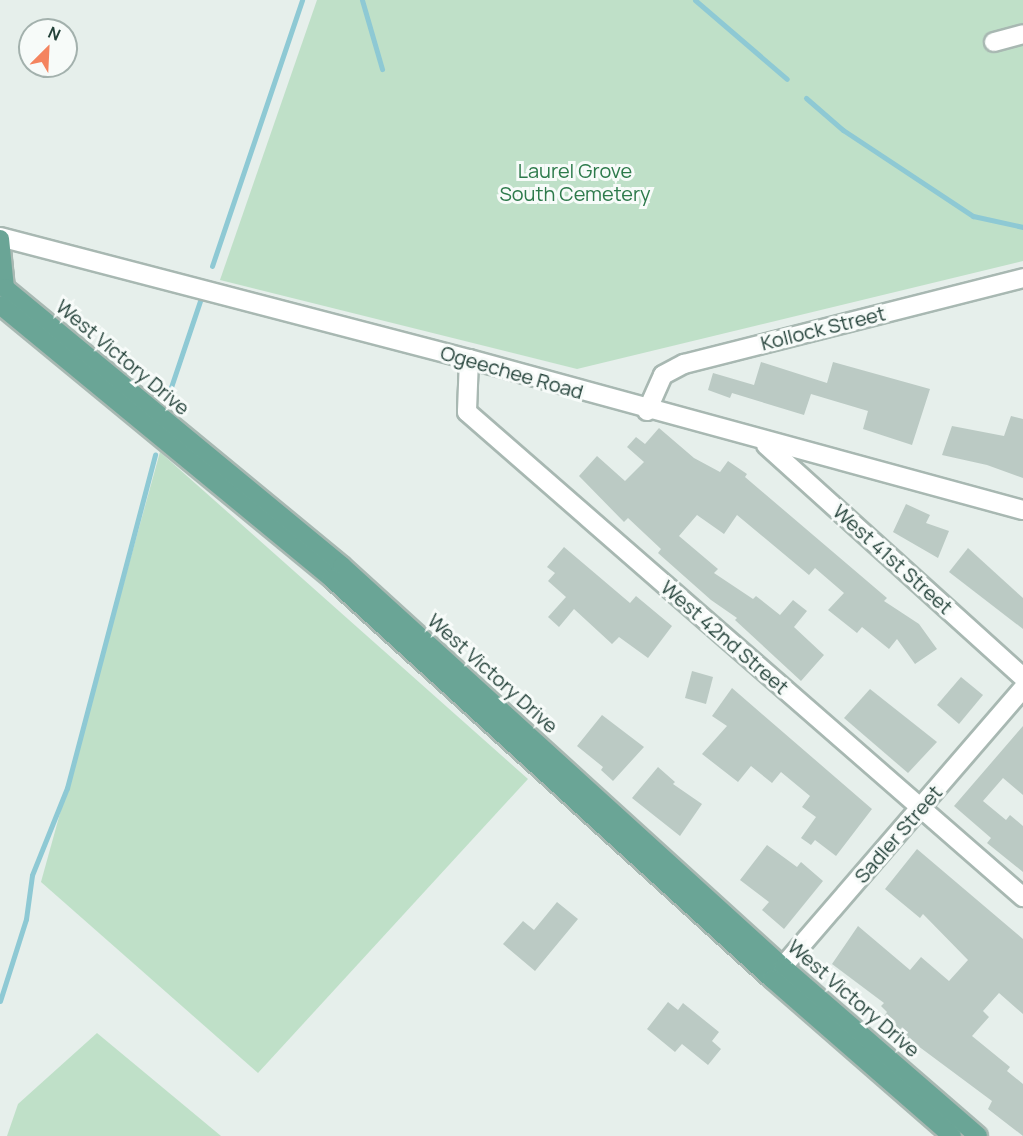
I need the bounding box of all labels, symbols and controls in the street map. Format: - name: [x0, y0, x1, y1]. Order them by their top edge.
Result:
- north arrow: [18, 18, 78, 78]
- text: N: [45, 21, 64, 46]
- park label: Laurel Grove South Cemetery: [499, 158, 651, 205]
- street label: West Victory Drive: [51, 294, 195, 420]
- street label: Kollock Street: [758, 301, 888, 355]
- street label: Ogeechee Road: [438, 340, 586, 404]
- street label: West 41st Street: [828, 499, 958, 619]
- street label: West 42nd Street: [656, 575, 794, 699]
- street label: West Victory Drive: [423, 608, 563, 738]
- street label: Sadler Street: [849, 780, 947, 888]
- street label: West Victory Drive: [783, 934, 925, 1062]

